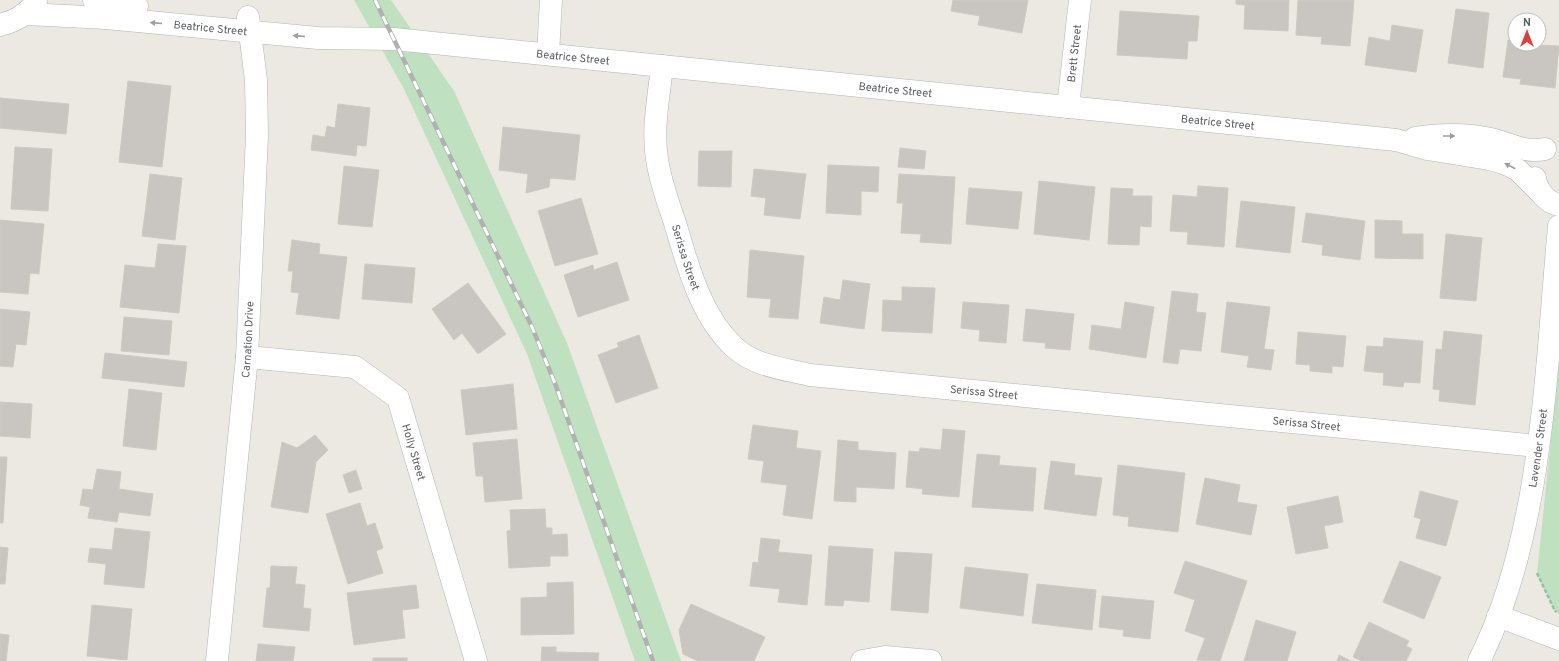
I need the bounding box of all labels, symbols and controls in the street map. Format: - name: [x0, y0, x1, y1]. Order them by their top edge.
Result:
- north arrow: [1507, 12, 1547, 52]
- text: N: [1523, 16, 1531, 30]
- street label: Beatrice Street: [173, 18, 248, 39]
- one-way arrow: [150, 20, 162, 26]
- street label: Brett Street: [1065, 24, 1085, 83]
- one-way arrow: [293, 33, 305, 39]
- street label: Beatrice Street: [535, 47, 610, 69]
- street label: Beatrice Street: [858, 80, 933, 101]
- street label: Beatrice Street: [1180, 112, 1255, 134]
- one-way arrow: [1443, 133, 1456, 139]
- one-way arrow: [1504, 163, 1516, 169]
- street label: Serissa Street: [668, 223, 702, 293]
- street label: Carnation Drive: [239, 301, 258, 379]
- street label: Serissa Street: [949, 383, 1019, 403]
- street label: Lavender Street: [1526, 408, 1551, 489]
- street label: Serissa Street: [1272, 414, 1341, 435]
- street label: Holly Street: [398, 422, 428, 482]

